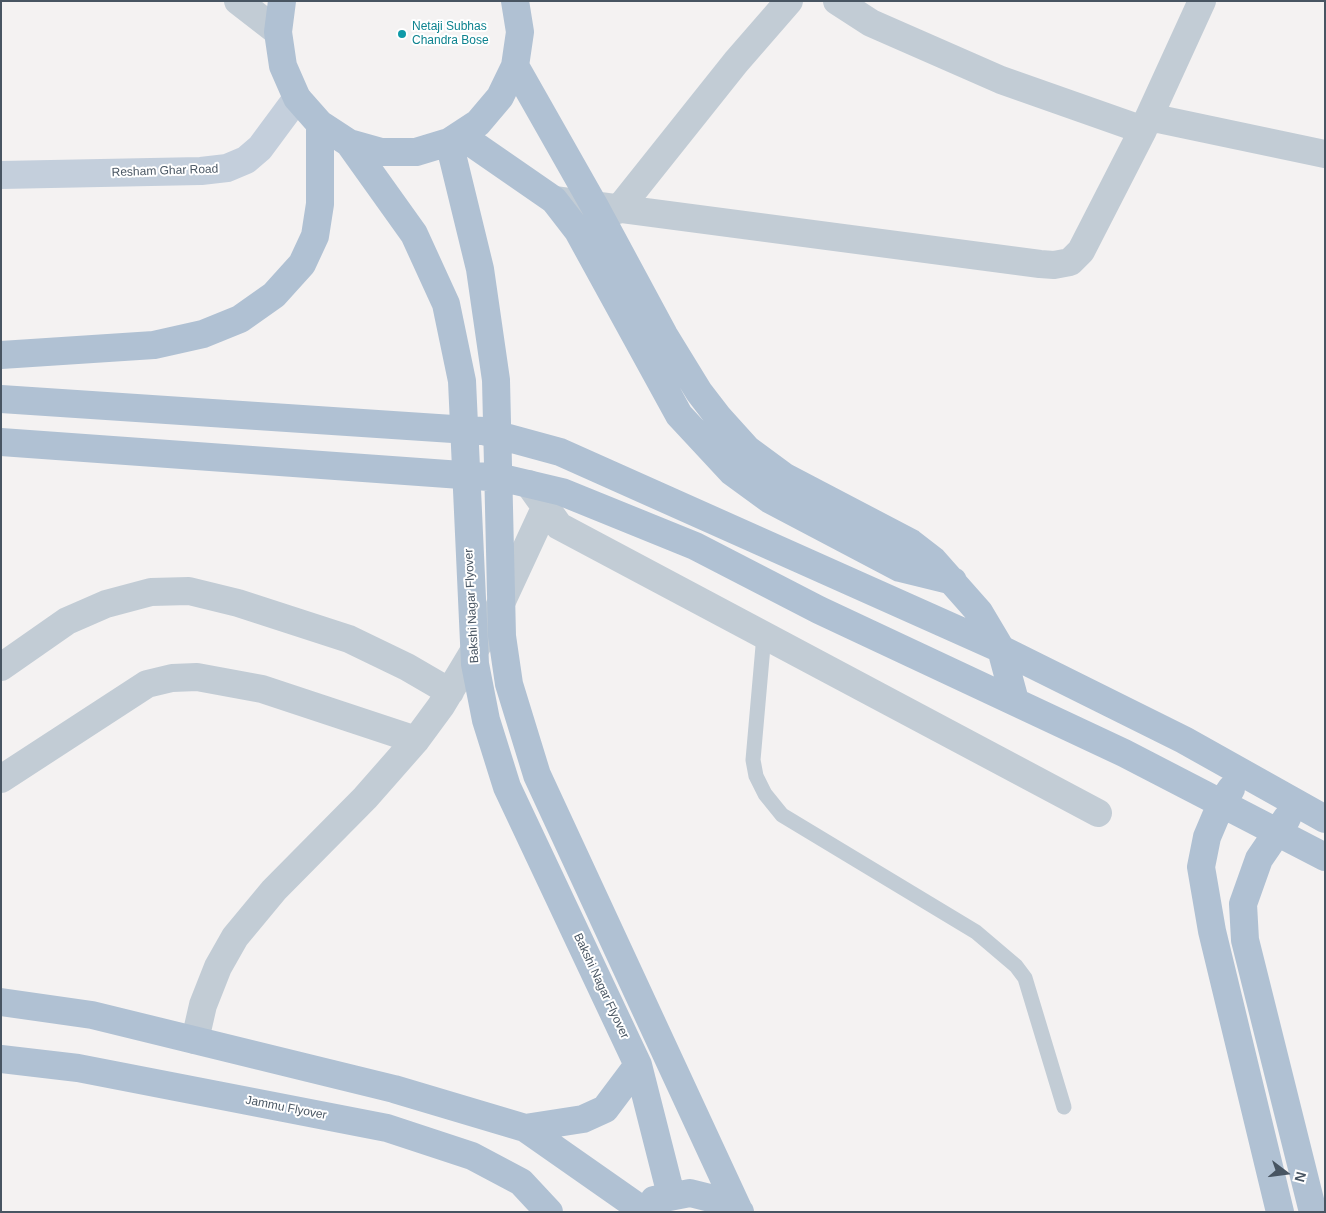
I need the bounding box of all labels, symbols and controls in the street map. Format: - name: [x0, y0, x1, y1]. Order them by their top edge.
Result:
- place label: Netaji Subhas Chandra Bose: [412, 20, 489, 48]
- marker: Netaji Subhas Chandra Bose: [396, 28, 408, 40]
- street label: Resham Ghar Road: [111, 162, 219, 180]
- street label: Bakshi Nagar Flyover: [462, 548, 482, 664]
- street label: Bakshi Nagar Flyover: [570, 931, 632, 1041]
- street label: Jammu Flyover: [244, 1093, 328, 1123]
- north arrow: [1261, 1148, 1311, 1198]
- text: N: [1291, 1170, 1310, 1184]

